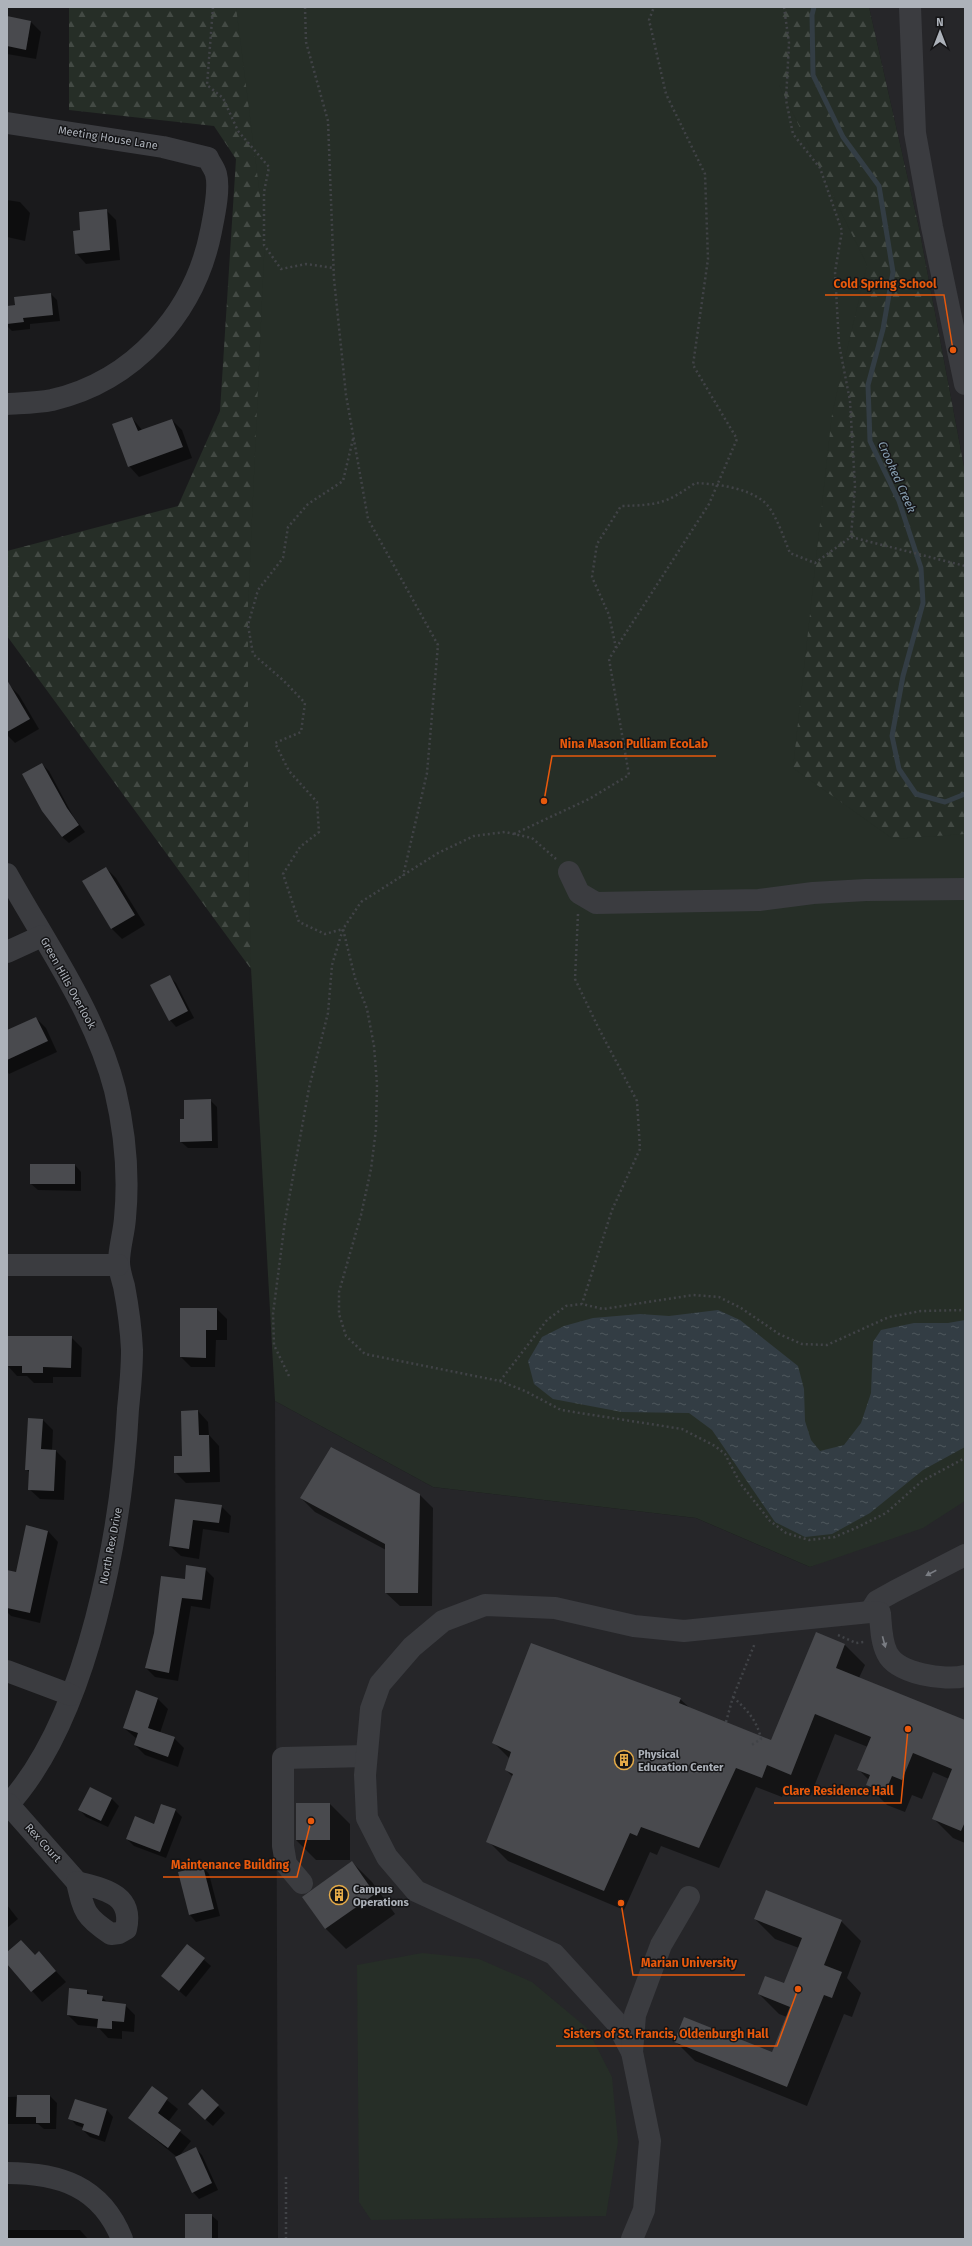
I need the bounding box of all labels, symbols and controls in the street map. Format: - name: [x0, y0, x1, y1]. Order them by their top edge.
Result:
- north arrow: [920, 12, 960, 52]
- text: N: [936, 16, 944, 29]
- street label: Meeting House Lane: [57, 124, 159, 152]
- callout: Cold Spring School: [825, 271, 944, 295]
- text: Cold Spring School: [834, 277, 937, 291]
- water label: Crooked Creek: [875, 439, 919, 515]
- callout: Nina Mason Pulliam EcoLab: [552, 732, 716, 756]
- text: Nina Mason Pulliam EcoLab: [560, 737, 708, 751]
- street label: Green Hills Overlook: [38, 935, 99, 1031]
- street label: North Rex Drive: [97, 1506, 125, 1586]
- one-way arrow: [925, 1570, 936, 1577]
- one-way arrow: [881, 1636, 887, 1648]
- place label: Physical Education Center: [638, 1748, 724, 1774]
- building icon: Physical Education Center: [613, 1749, 635, 1771]
- callout: Clare Residence Hall: [774, 1779, 901, 1803]
- text: Clare Residence Hall: [782, 1784, 894, 1798]
- street label: Rex Court: [22, 1821, 64, 1865]
- callout: Maintenance Building: [163, 1853, 297, 1877]
- text: Maintenance Building: [171, 1858, 289, 1872]
- place label: Campus Operations: [353, 1883, 409, 1909]
- building icon: Campus Operations: [328, 1884, 350, 1906]
- callout: Marian University: [633, 1951, 745, 1975]
- text: Marian University: [641, 1956, 738, 1970]
- callout: Sisters of St. Francis, Oldenburgh Hall: [556, 2022, 777, 2046]
- text: Sisters of St. Francis, Oldenburgh Hall: [564, 2027, 769, 2041]

